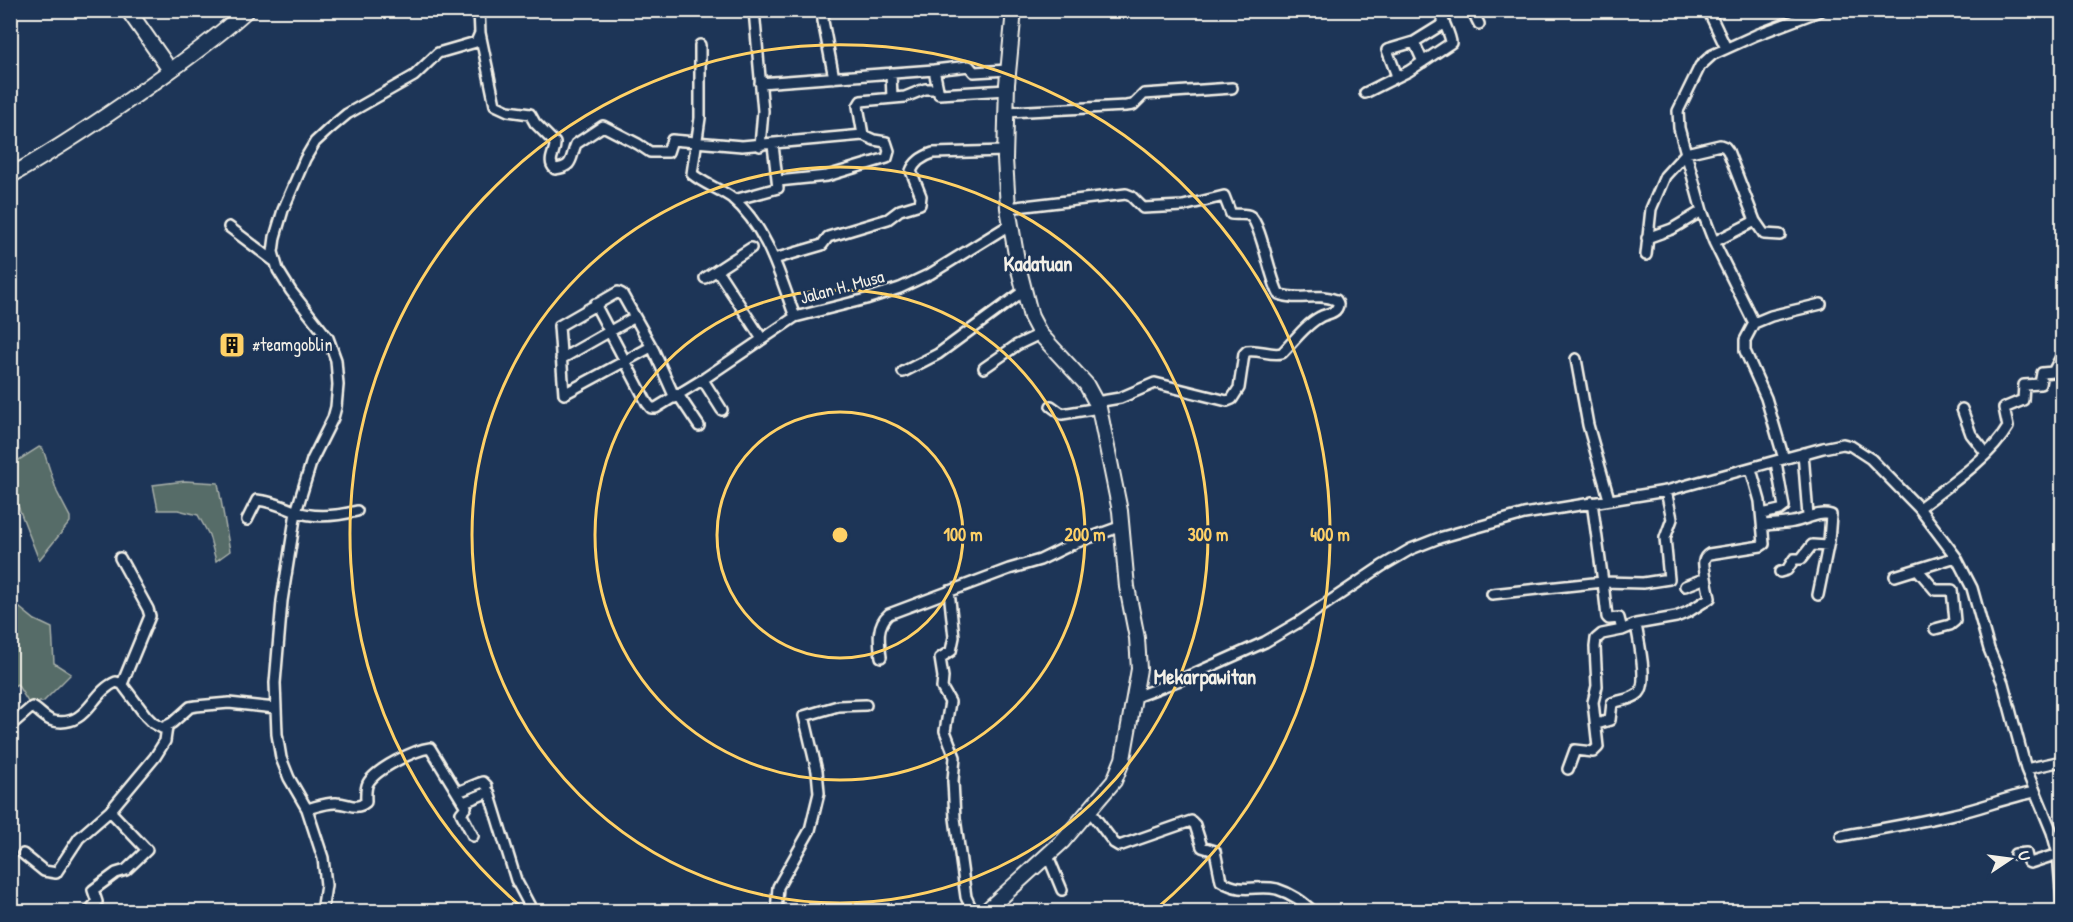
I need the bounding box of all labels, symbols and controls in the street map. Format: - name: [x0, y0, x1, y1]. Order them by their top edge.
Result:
- district label: Kadatuan: [1004, 249, 1073, 278]
- street label: Jalan H. Musa: [797, 263, 887, 310]
- building icon: #teamgoblin: [217, 330, 247, 360]
- place label: #teamgoblin: [252, 332, 333, 357]
- text: 100 m: [943, 522, 983, 547]
- text: 200 m: [1065, 522, 1105, 547]
- text: 300 m: [1188, 522, 1228, 547]
- text: 400 m: [1310, 522, 1350, 547]
- centre of rings: [830, 525, 850, 545]
- district label: Mekarpawitan: [1154, 662, 1256, 692]
- north arrow: [1980, 829, 2040, 889]
- text: U: [2013, 849, 2036, 863]

